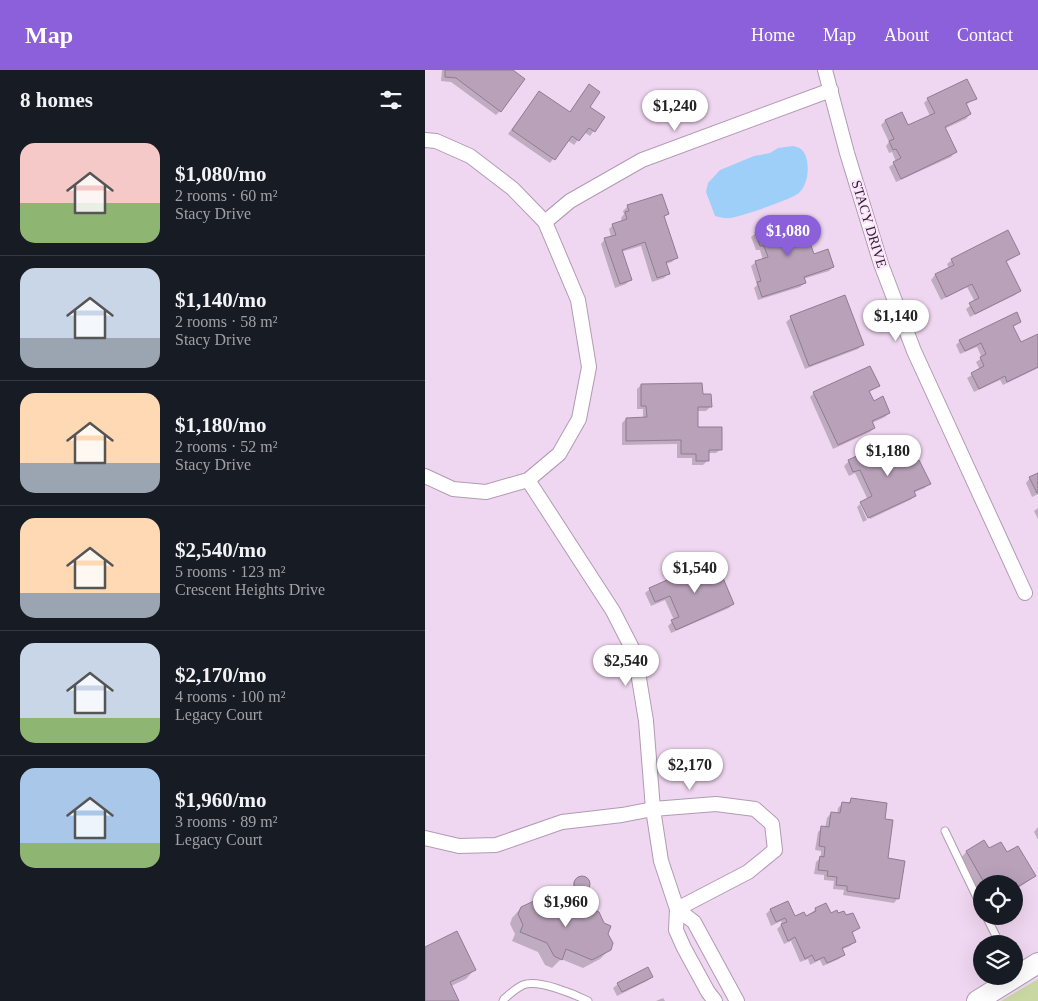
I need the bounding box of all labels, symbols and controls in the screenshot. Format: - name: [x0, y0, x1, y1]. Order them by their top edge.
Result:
- text: Map: [25, 22, 73, 48]
- text: Home: [751, 25, 795, 45]
- text: Map: [823, 25, 856, 45]
- text: About: [884, 25, 929, 45]
- text: Contact: [957, 25, 1013, 45]
- icon: filters: [377, 86, 405, 114]
- text: 8 homes: [20, 88, 93, 112]
- pin: $1,240: [634, 90, 716, 132]
- text: $1,240: [653, 97, 697, 114]
- text: $1,080/mo: [175, 162, 267, 186]
- icon: home: [60, 163, 120, 223]
- street label: STACY DRIVE: [849, 179, 889, 269]
- text: 2 rooms · 60 m²: [175, 187, 278, 204]
- text: Stacy Drive: [175, 205, 251, 222]
- pin: $1,080: [747, 214, 829, 257]
- text: $1,080: [766, 222, 810, 239]
- icon: home: [60, 288, 120, 348]
- text: $1,140/mo: [175, 288, 267, 312]
- pin: $1,140: [855, 300, 937, 342]
- text: $1,140: [874, 307, 918, 324]
- text: 2 rooms · 58 m²: [175, 313, 278, 330]
- text: Stacy Drive: [175, 331, 251, 348]
- icon: home: [60, 413, 120, 473]
- text: $1,180/mo: [175, 413, 267, 437]
- pin: $1,180: [847, 434, 929, 477]
- text: 2 rooms · 52 m²: [175, 438, 278, 455]
- text: $1,180: [866, 442, 910, 459]
- text: Stacy Drive: [175, 456, 251, 473]
- icon: home: [60, 538, 120, 598]
- text: $2,540/mo: [175, 538, 267, 562]
- pin: $1,540: [654, 552, 736, 594]
- text: $1,540: [673, 559, 717, 576]
- text: 5 rooms · 123 m²: [175, 563, 286, 580]
- text: Crescent Heights Drive: [175, 581, 325, 598]
- pin: $2,540: [585, 644, 667, 687]
- text: $2,540: [604, 652, 648, 669]
- icon: home: [60, 663, 120, 723]
- text: $2,170/mo: [175, 663, 267, 687]
- text: 4 rooms · 100 m²: [175, 688, 286, 705]
- text: Legacy Court: [175, 706, 263, 723]
- pin: $2,170: [649, 748, 731, 791]
- text: $2,170: [668, 756, 712, 773]
- icon: home: [60, 788, 120, 848]
- text: $1,960/mo: [175, 788, 267, 812]
- text: 3 rooms · 89 m²: [175, 813, 278, 830]
- text: Legacy Court: [175, 831, 263, 848]
- map controls: [973, 875, 1023, 985]
- button: locate: [973, 875, 1023, 925]
- pin: $1,960: [525, 886, 607, 928]
- text: $1,960: [544, 893, 588, 910]
- button: layers: [973, 935, 1023, 985]

